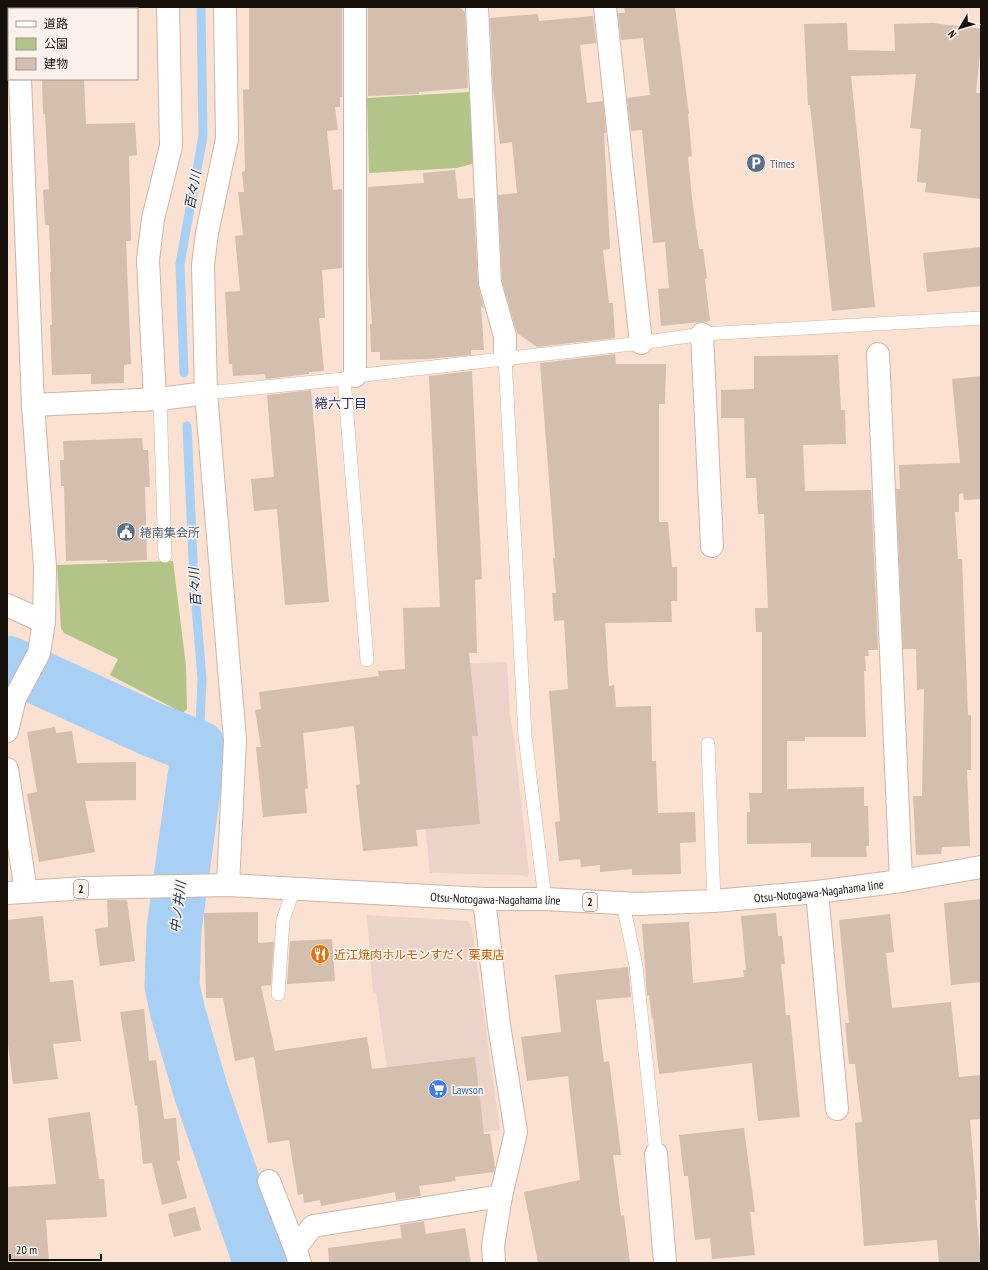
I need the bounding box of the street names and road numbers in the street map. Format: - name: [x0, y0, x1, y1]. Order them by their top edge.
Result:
- street label: Otsu-Notogawa-Nagahama line: [753, 876, 884, 905]
- road number: 2: [74, 880, 88, 898]
- street label: Otsu-Notogawa-Nagahama line: [430, 889, 561, 907]
- road number: 2: [583, 893, 597, 911]

